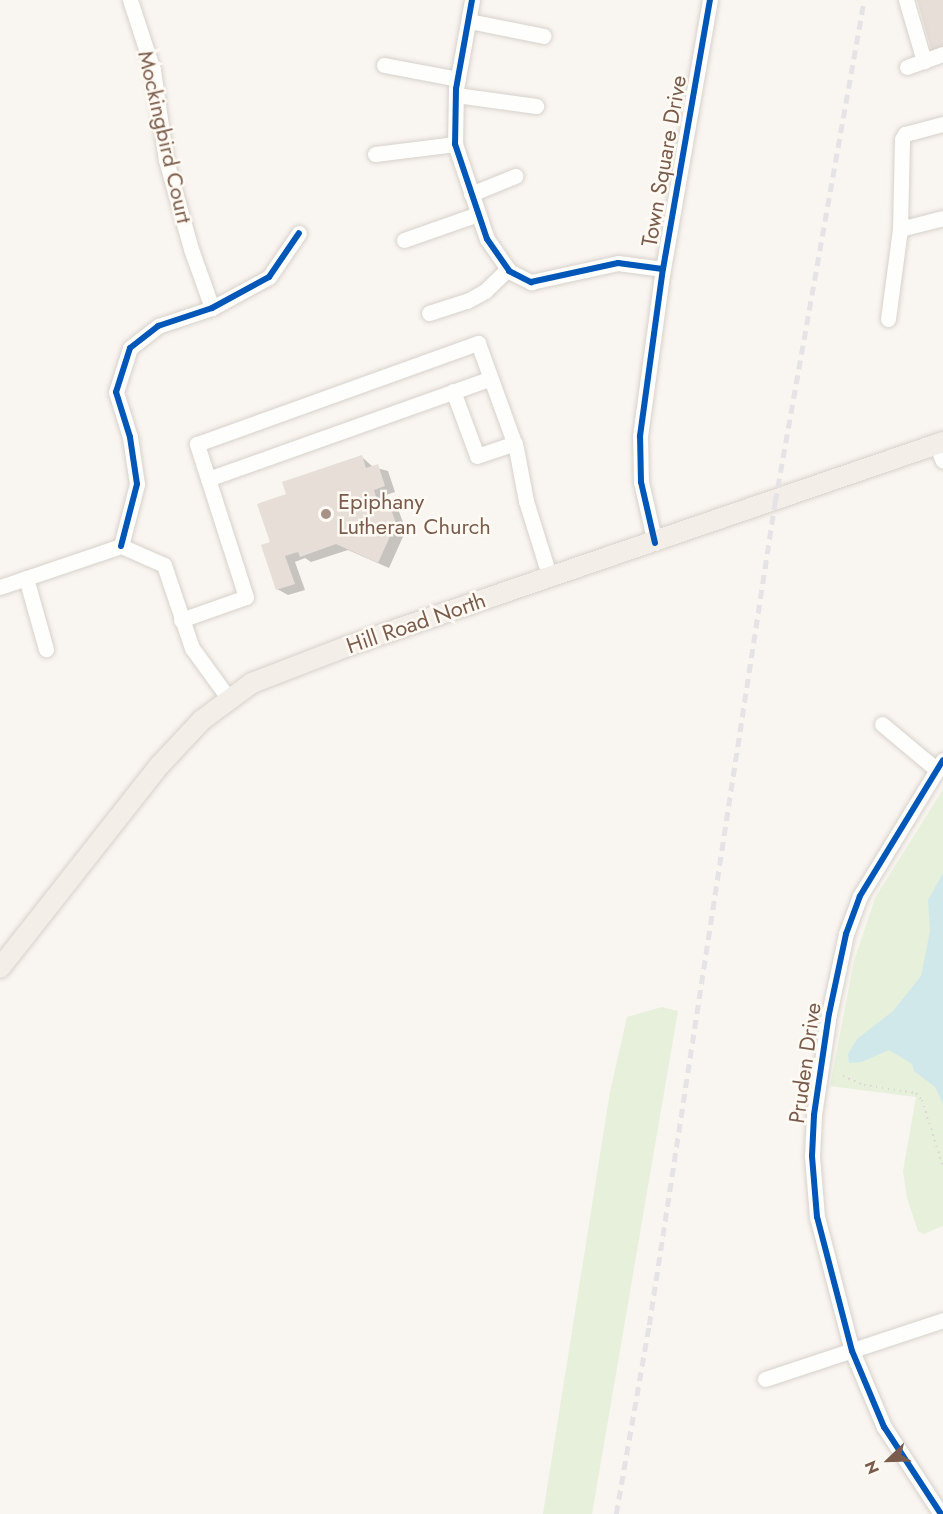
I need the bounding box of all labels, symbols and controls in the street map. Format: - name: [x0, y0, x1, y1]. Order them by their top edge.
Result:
- street label: Mockingbird Court: [132, 48, 198, 226]
- street label: Town Square Drive: [636, 73, 692, 249]
- place label: Epiphany Lutheran Church: [338, 488, 491, 540]
- marker: Epiphany Lutheran Church: [319, 507, 333, 521]
- street label: Hill Road North: [343, 587, 489, 659]
- street label: Pruden Drive: [783, 1001, 827, 1125]
- north arrow: [859, 1430, 919, 1490]
- text: N: [859, 1457, 885, 1478]

